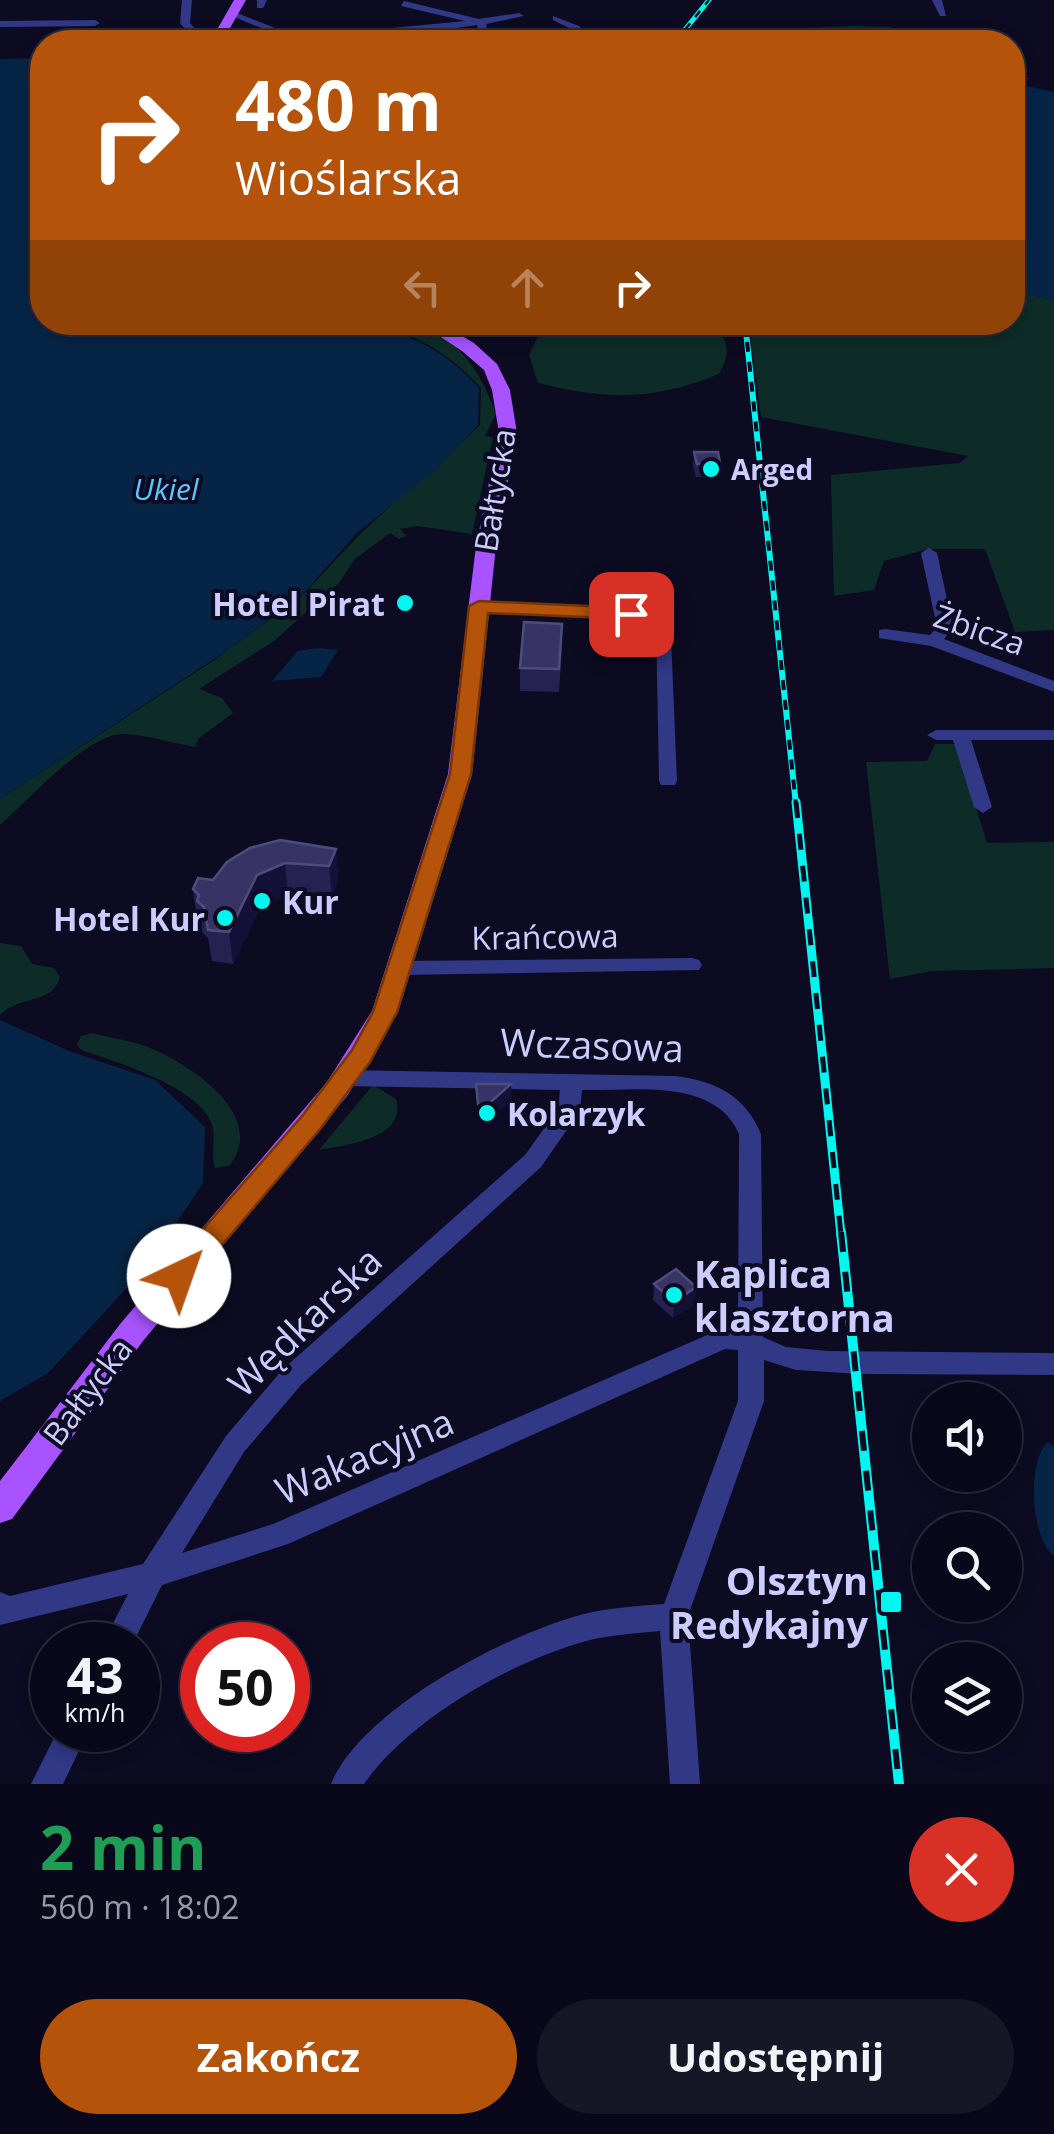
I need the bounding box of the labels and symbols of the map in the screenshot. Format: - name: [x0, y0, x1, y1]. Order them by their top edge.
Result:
- street label: Bałtycka: [463, 425, 525, 555]
- place label: Arged: [731, 450, 813, 488]
- marker: Arged: [700, 458, 722, 480]
- water label: Ukiel: [133, 468, 200, 509]
- pin: [589, 572, 674, 657]
- place label: Hotel Pirat: [212, 582, 385, 625]
- marker: Hotel Pirat: [394, 592, 416, 614]
- street label: Żbicza: [929, 593, 1031, 665]
- place label: Kur: [282, 880, 339, 923]
- marker: Kur: [251, 890, 273, 912]
- place label: Hotel Kur: [53, 897, 205, 940]
- marker: Hotel Kur: [214, 907, 236, 929]
- street label: Krańcowa: [471, 913, 619, 959]
- street label: Wczasowa: [499, 1015, 685, 1073]
- place label: Kolarzyk: [507, 1092, 646, 1135]
- marker: Kolarzyk: [476, 1102, 498, 1124]
- position arrow: [127, 1224, 231, 1328]
- street label: Wędkarska: [216, 1234, 392, 1408]
- place label: Kaplica klasztorna: [694, 1247, 895, 1343]
- marker: Kaplica klasztorna: [663, 1284, 685, 1306]
- street label: Bałtycka: [33, 1329, 141, 1453]
- street label: Wakacyjna: [267, 1394, 461, 1516]
- place label: Olsztyn Redykajny: [670, 1554, 868, 1650]
- marker: Olsztyn Redykajny: [878, 1589, 904, 1615]
- speed limit sign: 50: [180, 1622, 310, 1752]

